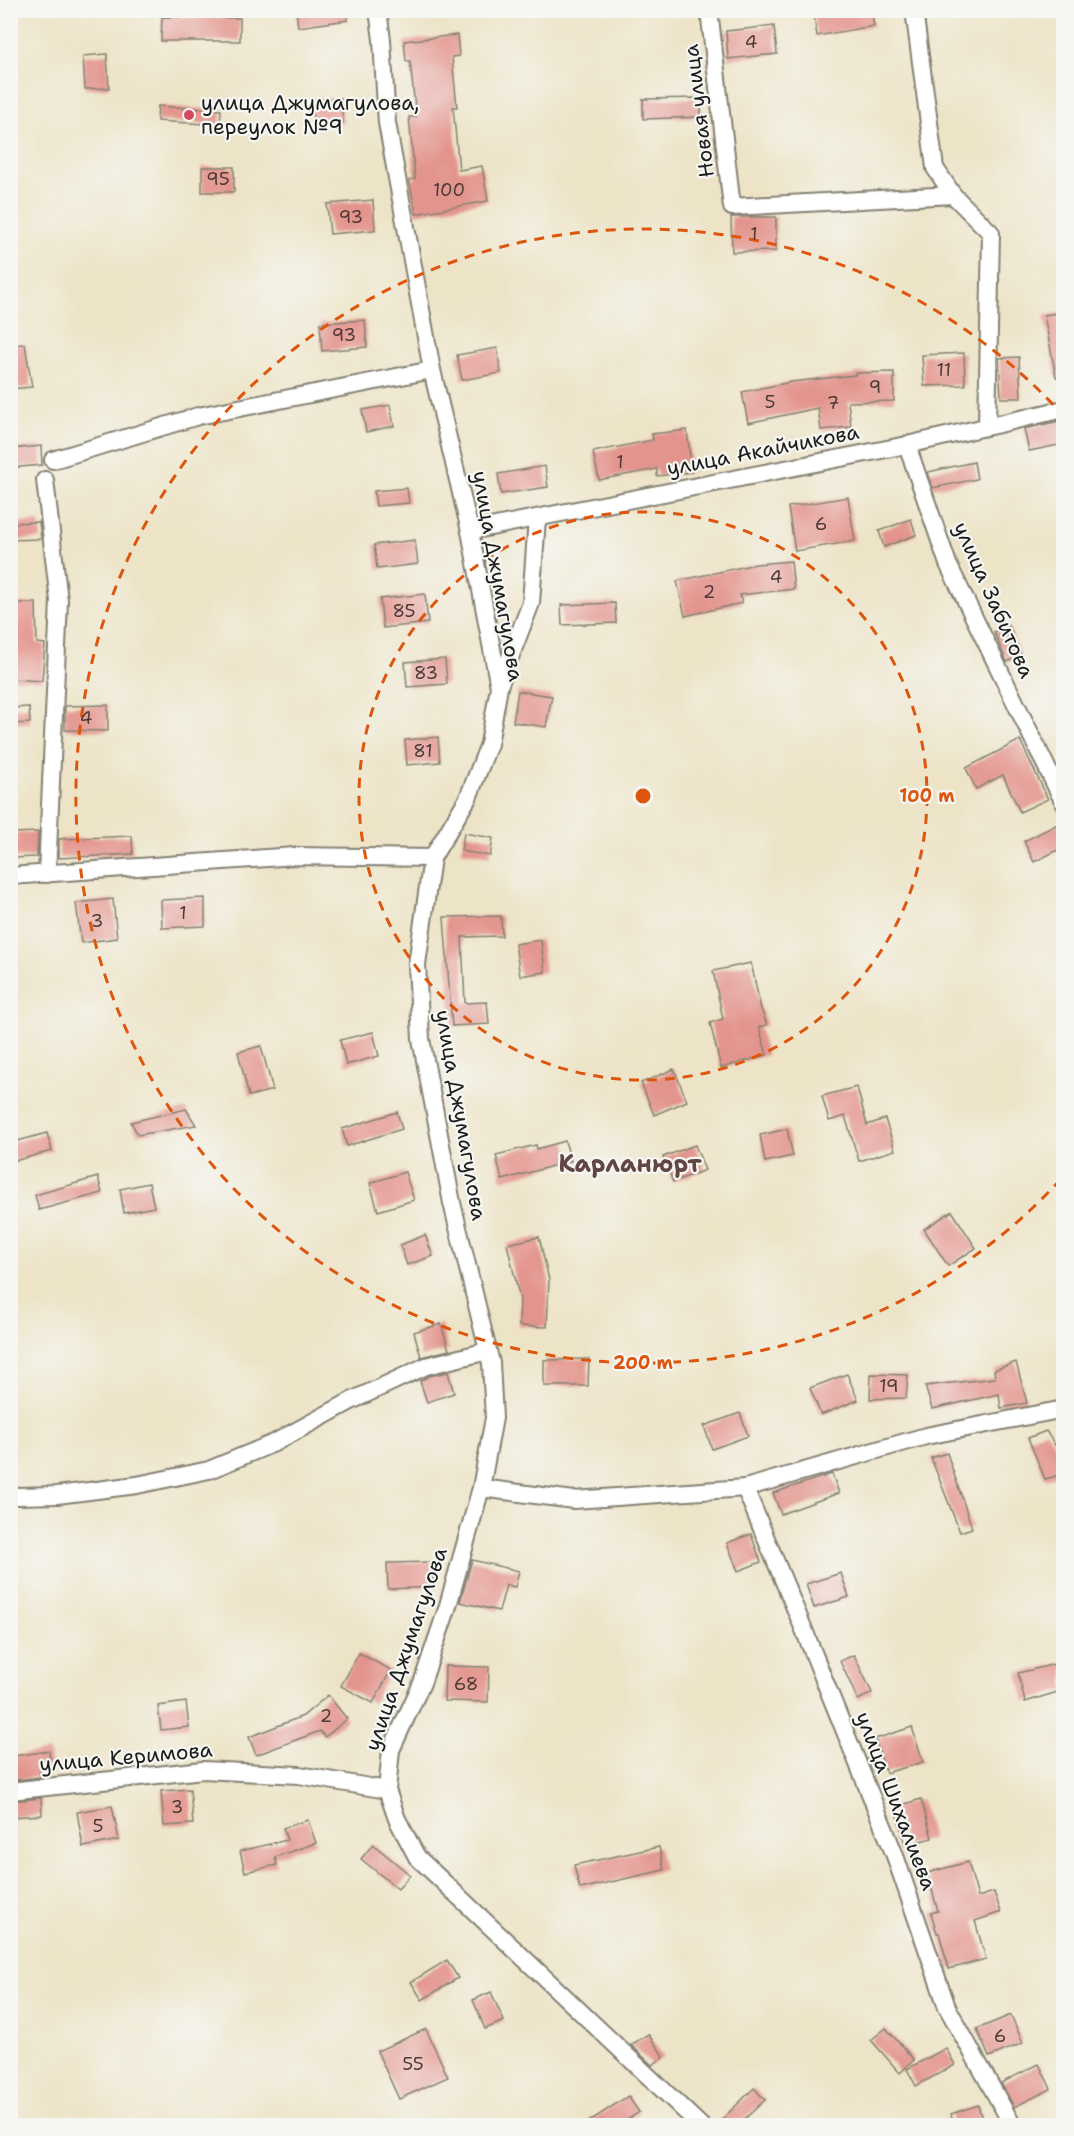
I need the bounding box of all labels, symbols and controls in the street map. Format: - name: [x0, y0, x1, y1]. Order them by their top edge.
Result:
- house number: 4: [745, 30, 757, 54]
- street label: Новая улица: [677, 43, 721, 179]
- place label: улица Джумагулова, переулок №9: [201, 89, 420, 141]
- marker: улица Джумагулова, переулок №9: [182, 108, 196, 122]
- house number: 95: [206, 167, 230, 191]
- house number: 100: [433, 178, 465, 202]
- house number: 93: [339, 205, 363, 229]
- house number: 1: [750, 222, 758, 246]
- house number: 93: [332, 323, 356, 347]
- house number: 11: [937, 358, 951, 382]
- house number: 9: [869, 375, 881, 399]
- house number: 5: [764, 390, 776, 414]
- house number: 7: [827, 391, 839, 415]
- street label: улица Акайчикова: [664, 418, 862, 482]
- house number: 1: [616, 450, 624, 474]
- street label: улица Джумагулова: [466, 468, 530, 684]
- house number: 6: [815, 512, 827, 536]
- street label: улица Забитова: [947, 517, 1041, 683]
- house number: 4: [770, 565, 782, 589]
- house number: 2: [703, 580, 715, 604]
- house number: 85: [392, 599, 416, 623]
- house number: 83: [414, 661, 438, 685]
- house number: 4: [80, 706, 92, 730]
- house number: 81: [413, 739, 433, 763]
- text: 100 m: [899, 784, 955, 808]
- centre of rings: [633, 786, 653, 806]
- house number: 1: [179, 901, 187, 925]
- house number: 3: [91, 909, 103, 933]
- street label: улица Джумагулова: [429, 1007, 493, 1223]
- district label: Карланюрт: [558, 1148, 702, 1180]
- text: 200 m: [613, 1351, 674, 1375]
- house number: 19: [879, 1374, 899, 1398]
- street label: улица Джумагулова: [358, 1544, 454, 1754]
- house number: 68: [454, 1672, 478, 1696]
- house number: 2: [320, 1704, 332, 1728]
- street label: улица Шихалиева: [849, 1708, 943, 1894]
- street label: улица Керимова: [38, 1735, 214, 1779]
- house number: 3: [171, 1795, 183, 1819]
- house number: 5: [92, 1814, 104, 1838]
- house number: 6: [994, 2024, 1006, 2048]
- house number: 55: [402, 2052, 424, 2076]

